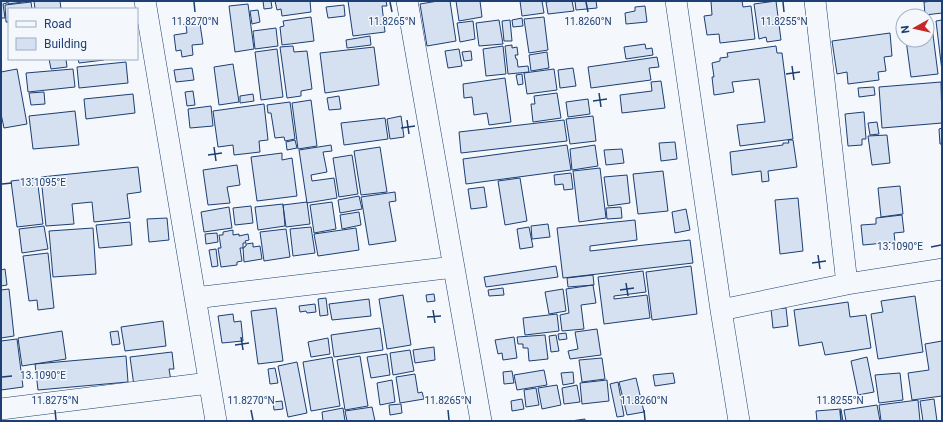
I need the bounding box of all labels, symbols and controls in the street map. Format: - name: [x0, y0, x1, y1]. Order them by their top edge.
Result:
- legend: [8, 8, 138, 60]
- north arrow: [895, 8, 935, 48]
- text: 11.8270°N: [171, 16, 219, 27]
- text: 11.8265°N: [368, 16, 416, 27]
- text: 11.8260°N: [564, 16, 612, 27]
- text: 11.8255°N: [760, 16, 808, 27]
- text: Road: [44, 17, 72, 31]
- text: N: [899, 24, 913, 34]
- text: Building: [44, 37, 87, 51]
- text: 13.1095°E: [20, 177, 66, 188]
- text: 13.1090°E: [877, 241, 923, 252]
- text: 13.1090°E: [20, 370, 66, 381]
- text: 11.8275°N: [31, 395, 79, 406]
- text: 11.8270°N: [227, 395, 275, 406]
- text: 11.8265°N: [424, 395, 472, 406]
- text: 11.8260°N: [620, 395, 668, 406]
- text: 11.8255°N: [816, 395, 864, 406]

